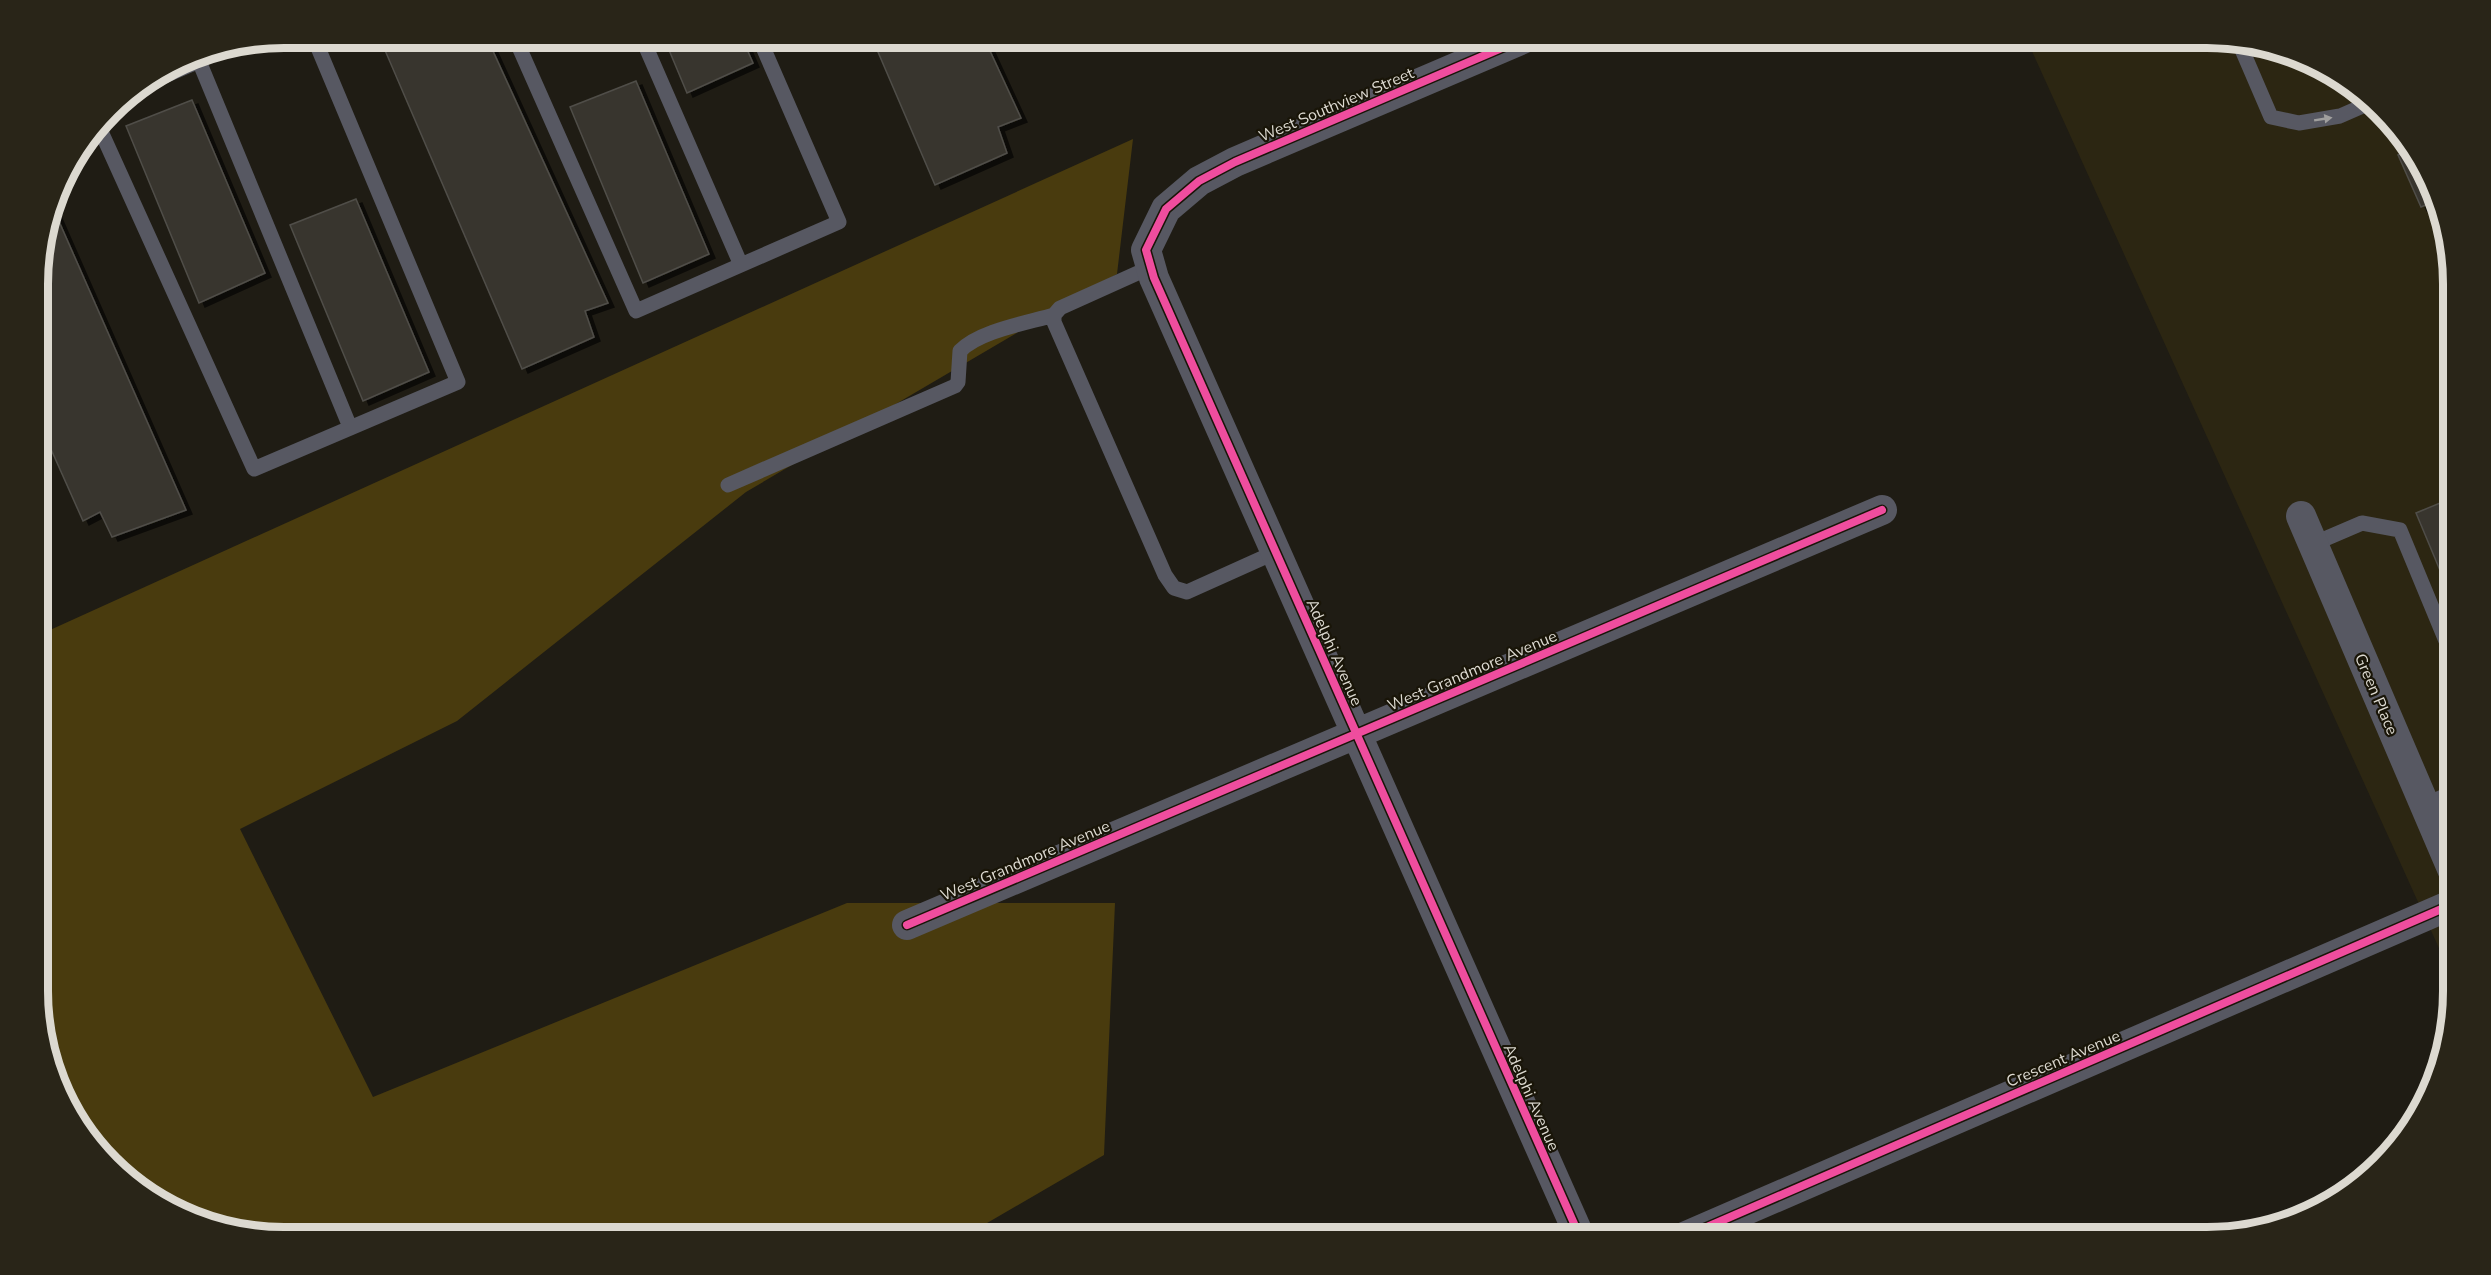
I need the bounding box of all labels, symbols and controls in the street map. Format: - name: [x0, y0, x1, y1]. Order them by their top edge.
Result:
- street label: West Southview Street: [1255, 62, 1418, 148]
- one-way arrow: [2314, 114, 2333, 123]
- street label: Adelphi Avenue: [1301, 595, 1367, 709]
- street label: West Grandmore Avenue: [1384, 625, 1560, 717]
- street label: Green Place: [2349, 650, 2403, 739]
- street label: West Grandmore Avenue: [937, 815, 1113, 907]
- street label: Crescent Avenue: [2003, 1025, 2124, 1093]
- street label: Adelphi Avenue: [1498, 1040, 1564, 1154]

